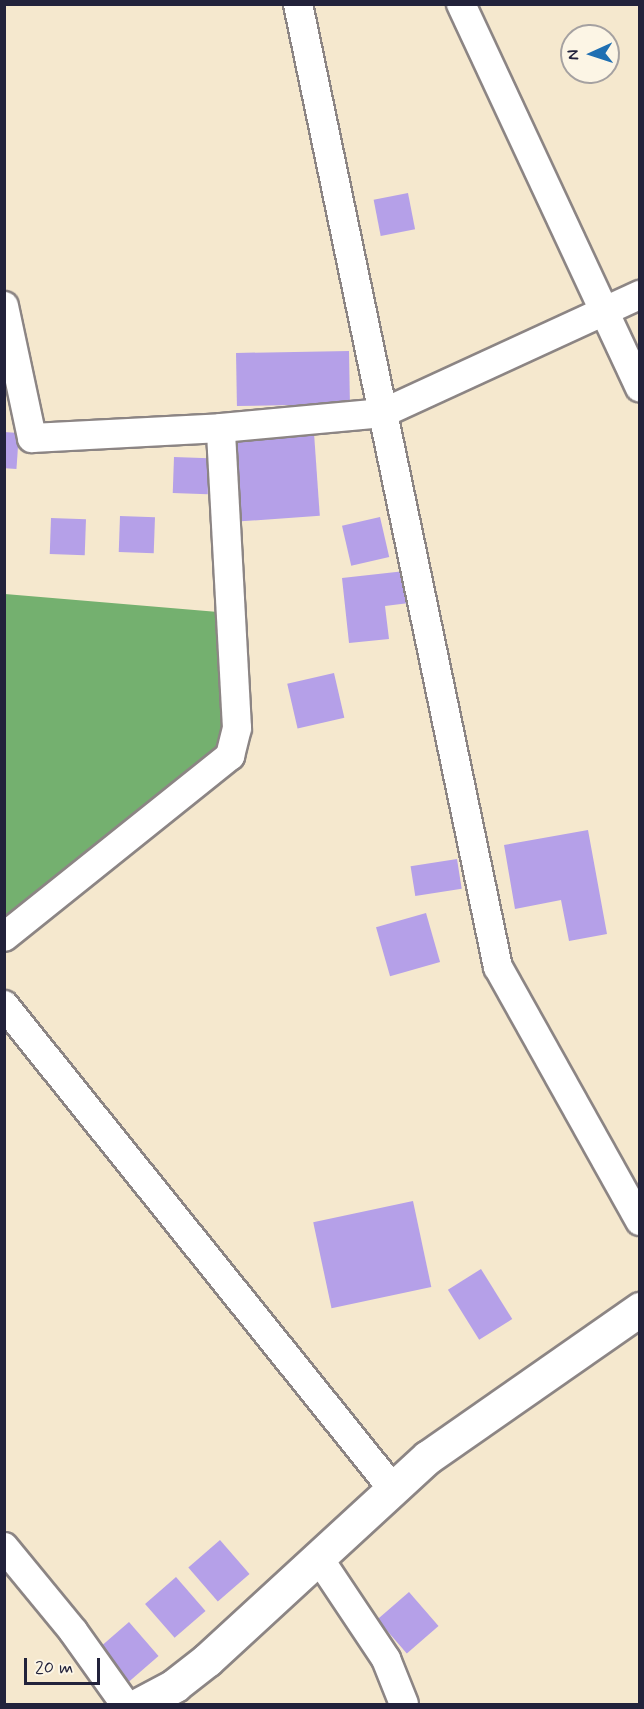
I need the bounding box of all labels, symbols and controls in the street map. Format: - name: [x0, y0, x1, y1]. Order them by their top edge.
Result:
- north arrow: [560, 24, 620, 84]
- text: N: [563, 49, 584, 61]
- scale bar: [27, 1646, 104, 1684]
- text: 20 m: [35, 1656, 73, 1680]

